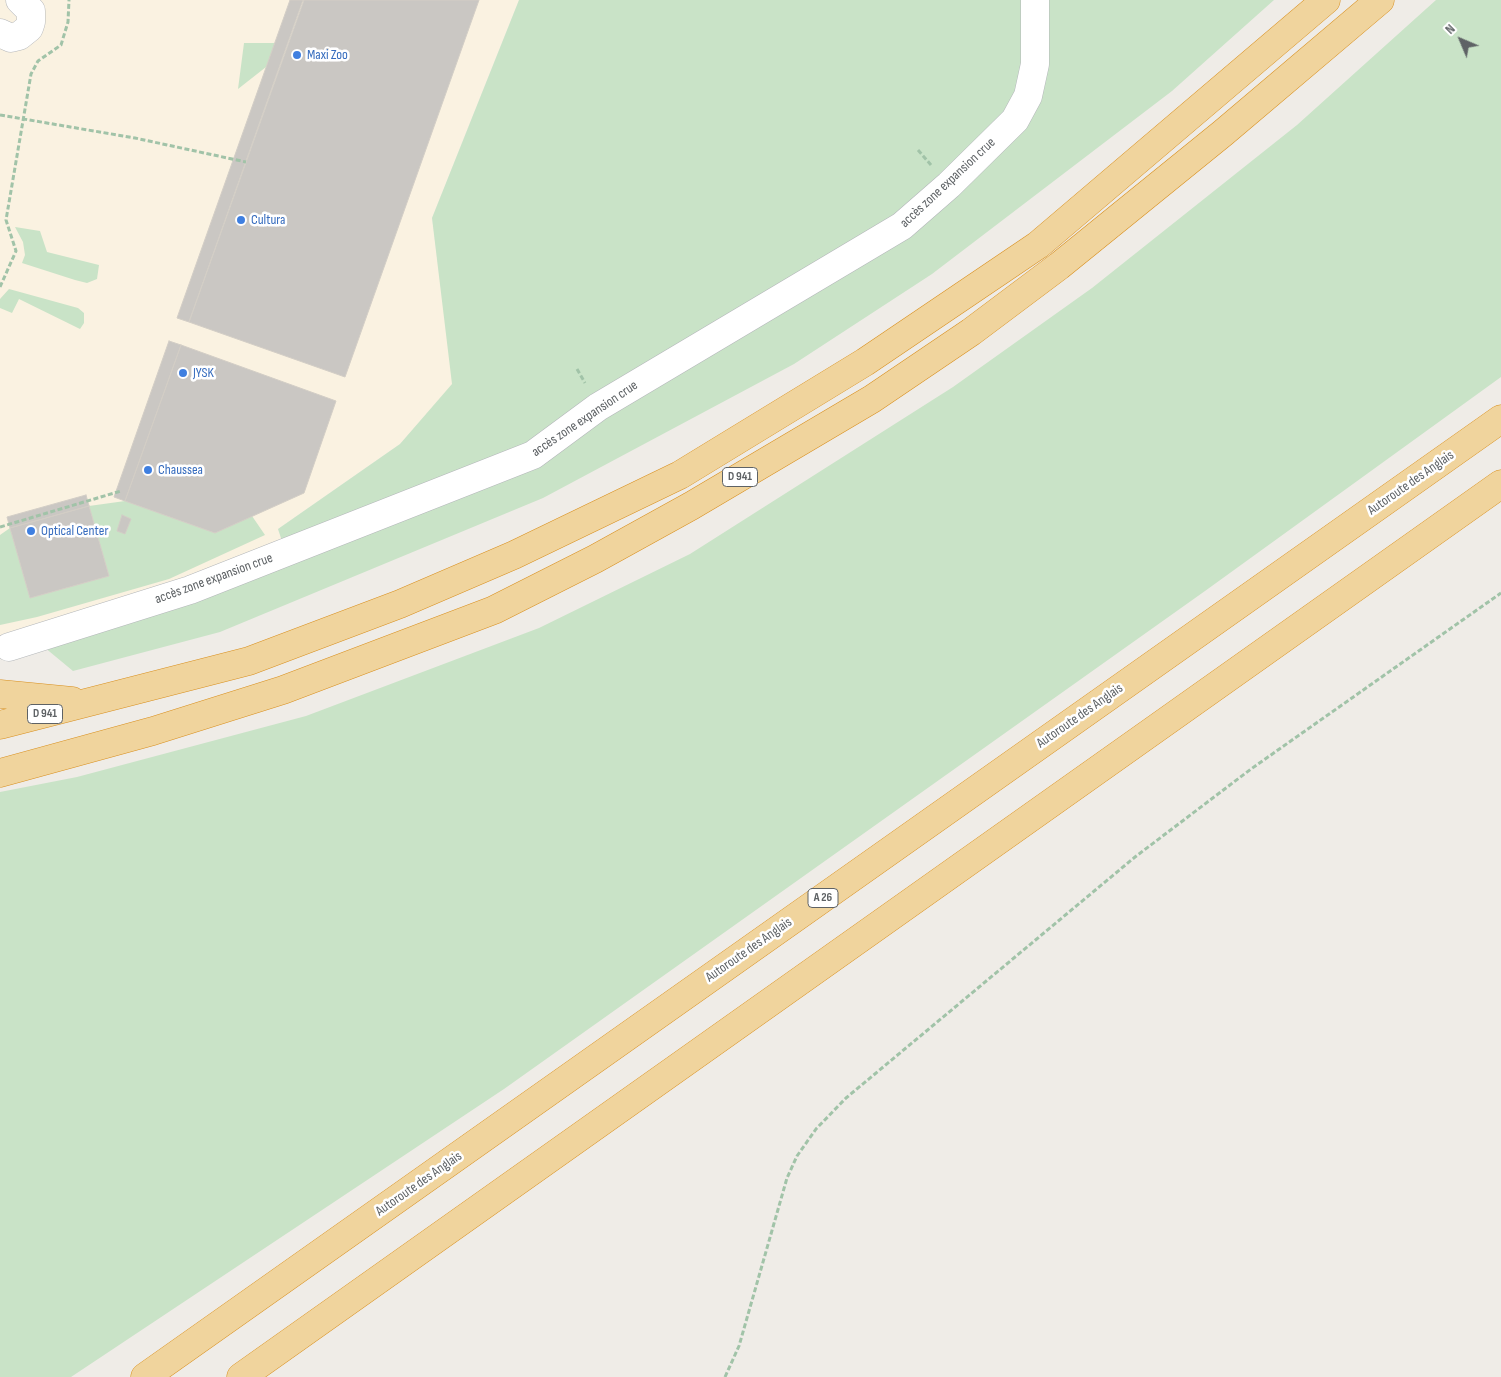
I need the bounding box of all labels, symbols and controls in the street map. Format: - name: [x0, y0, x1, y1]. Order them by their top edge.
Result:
- north arrow: [1436, 15, 1486, 65]
- text: N: [1441, 20, 1459, 38]
- place label: Maxi Zoo: [307, 47, 348, 63]
- marker: Maxi Zoo: [291, 49, 303, 61]
- street label: accès zone expansion crue: [897, 134, 999, 232]
- place label: Cultura: [251, 212, 285, 228]
- marker: Cultura: [235, 214, 247, 226]
- place label: JYSK: [193, 365, 214, 381]
- marker: JYSK: [177, 367, 189, 379]
- street label: accès zone expansion crue: [529, 377, 641, 461]
- street label: Autoroute des Anglais: [1365, 447, 1457, 519]
- place label: Chaussea: [158, 462, 203, 478]
- marker: Chaussea: [142, 464, 154, 476]
- road number: D 941: [722, 468, 758, 487]
- place label: Optical Center: [41, 523, 108, 539]
- marker: Optical Center: [25, 525, 37, 537]
- street label: accès zone expansion crue: [153, 550, 275, 608]
- street label: Autoroute des Anglais: [1034, 680, 1126, 752]
- road number: D 941: [28, 704, 62, 724]
- road number: A 26: [808, 888, 838, 908]
- street label: Autoroute des Anglais: [703, 914, 795, 986]
- street label: Autoroute des Anglais: [373, 1148, 465, 1220]

